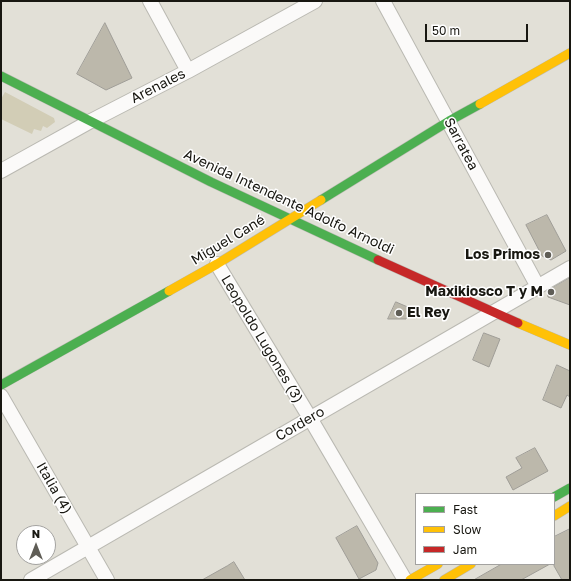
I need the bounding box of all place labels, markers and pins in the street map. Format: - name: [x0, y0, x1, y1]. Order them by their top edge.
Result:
- place label: Los Primos: [465, 247, 540, 263]
- marker: Los Primos: [543, 250, 553, 260]
- place label: Maxikiosco T y M: [425, 284, 543, 300]
- marker: Maxikiosco T y M: [546, 287, 556, 297]
- place label: El Rey: [407, 305, 450, 321]
- marker: El Rey: [394, 308, 404, 318]

